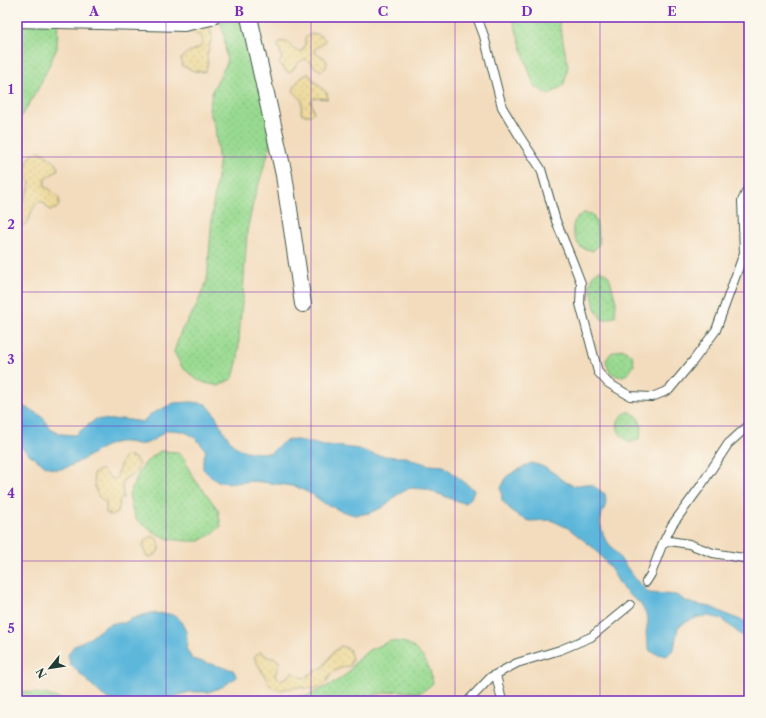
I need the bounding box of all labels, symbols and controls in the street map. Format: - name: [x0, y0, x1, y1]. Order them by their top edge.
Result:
- text: A: [88, 3, 100, 19]
- text: B: [234, 3, 244, 19]
- text: C: [378, 3, 388, 19]
- text: D: [521, 3, 533, 19]
- text: E: [667, 3, 677, 19]
- text: 1: [8, 81, 14, 97]
- text: 2: [7, 216, 15, 232]
- text: 3: [7, 351, 15, 367]
- text: 4: [7, 485, 15, 501]
- text: 5: [7, 620, 15, 636]
- north arrow: [30, 648, 70, 688]
- text: N: [33, 665, 50, 681]

